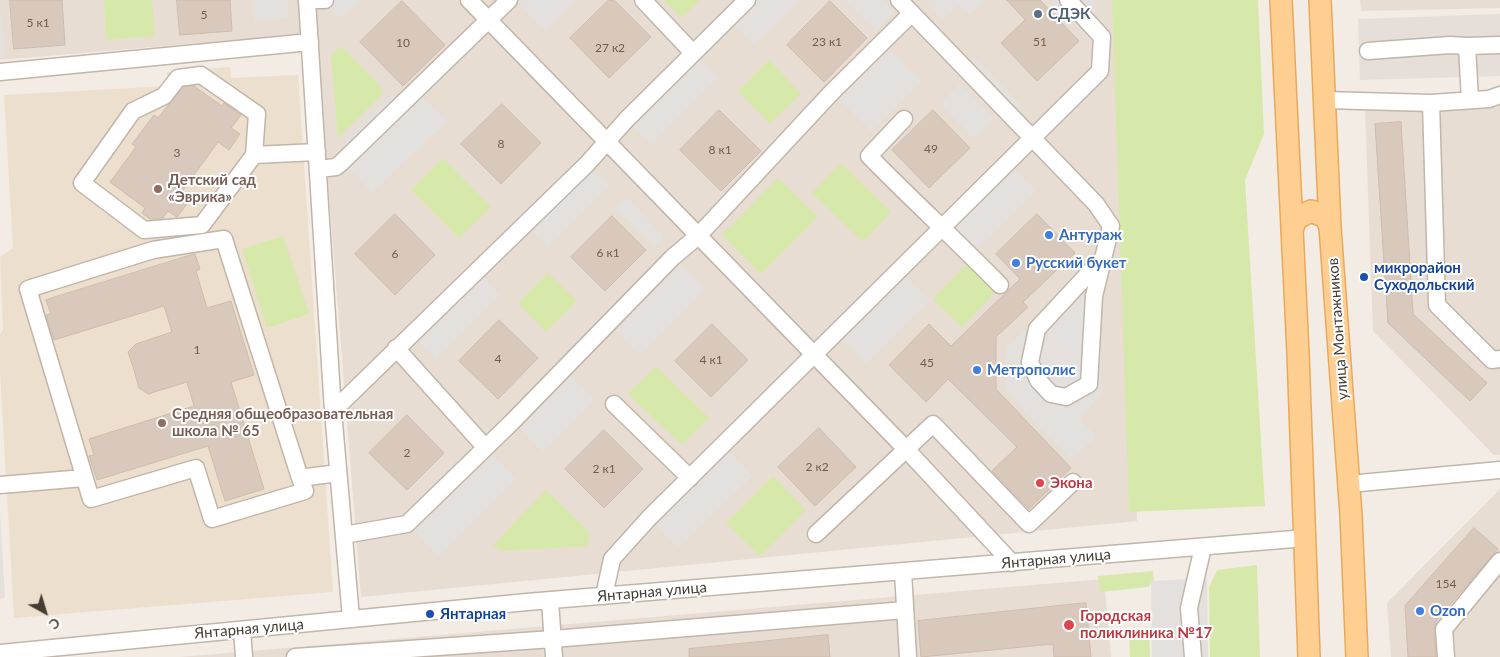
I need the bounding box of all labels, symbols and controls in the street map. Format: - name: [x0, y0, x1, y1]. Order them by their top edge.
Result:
- place label: СДЭК: [1048, 5, 1091, 23]
- house number: 5: [201, 8, 207, 22]
- marker: СДЭК: [1032, 8, 1044, 20]
- house number: 5 к1: [26, 16, 50, 30]
- house number: 23 к1: [812, 35, 842, 49]
- house number: 51: [1033, 35, 1047, 49]
- house number: 10: [396, 36, 410, 50]
- house number: 27 к2: [595, 41, 625, 55]
- house number: 8: [498, 137, 504, 151]
- house number: 49: [924, 142, 938, 156]
- house number: 8 к1: [708, 143, 732, 157]
- house number: 3: [174, 146, 180, 160]
- place label: Детский сад «Эврика»: [168, 171, 256, 206]
- marker: Детский сад «Эврика»: [152, 183, 164, 195]
- place label: Антураж: [1059, 226, 1122, 244]
- marker: Антураж: [1043, 229, 1055, 241]
- house number: 6 к1: [596, 246, 620, 260]
- house number: 6: [392, 247, 398, 261]
- place label: Русский букет: [1026, 254, 1127, 272]
- marker: Русский букет: [1010, 257, 1022, 269]
- street label: улица Монтажников: [1324, 257, 1352, 401]
- place label: микрорайон Суходольский: [1374, 259, 1474, 294]
- marker: микрорайон Суходольский: [1358, 271, 1370, 283]
- house number: 1: [194, 343, 200, 357]
- house number: 4: [495, 352, 501, 366]
- house number: 4 к1: [699, 353, 723, 367]
- house number: 45: [920, 356, 934, 370]
- place label: Метрополис: [987, 361, 1076, 379]
- marker: Метрополис: [971, 364, 983, 376]
- place label: Средняя общеобразовательная школа № 65: [172, 405, 393, 440]
- marker: Средняя общеобразовательная школа № 65: [156, 417, 168, 429]
- house number: 2: [404, 446, 410, 460]
- house number: 2 к2: [805, 460, 829, 474]
- house number: 2 к1: [592, 462, 616, 476]
- place label: Экона: [1050, 474, 1093, 492]
- marker: Экона: [1034, 477, 1046, 489]
- street label: Янтарная улица: [1001, 545, 1111, 573]
- house number: 154: [1436, 577, 1456, 591]
- street label: Янтарная улица: [597, 578, 707, 606]
- north arrow: [20, 587, 70, 637]
- place label: Ozon: [1430, 602, 1466, 620]
- place label: Янтарная: [440, 605, 506, 623]
- marker: Ozon: [1414, 605, 1426, 617]
- place label: Городская поликлиника №17: [1080, 607, 1212, 642]
- marker: Янтарная: [424, 608, 436, 620]
- text: С: [46, 615, 64, 634]
- street label: Янтарная улица: [194, 615, 304, 643]
- marker: Городская поликлиника №17: [1062, 618, 1076, 632]

